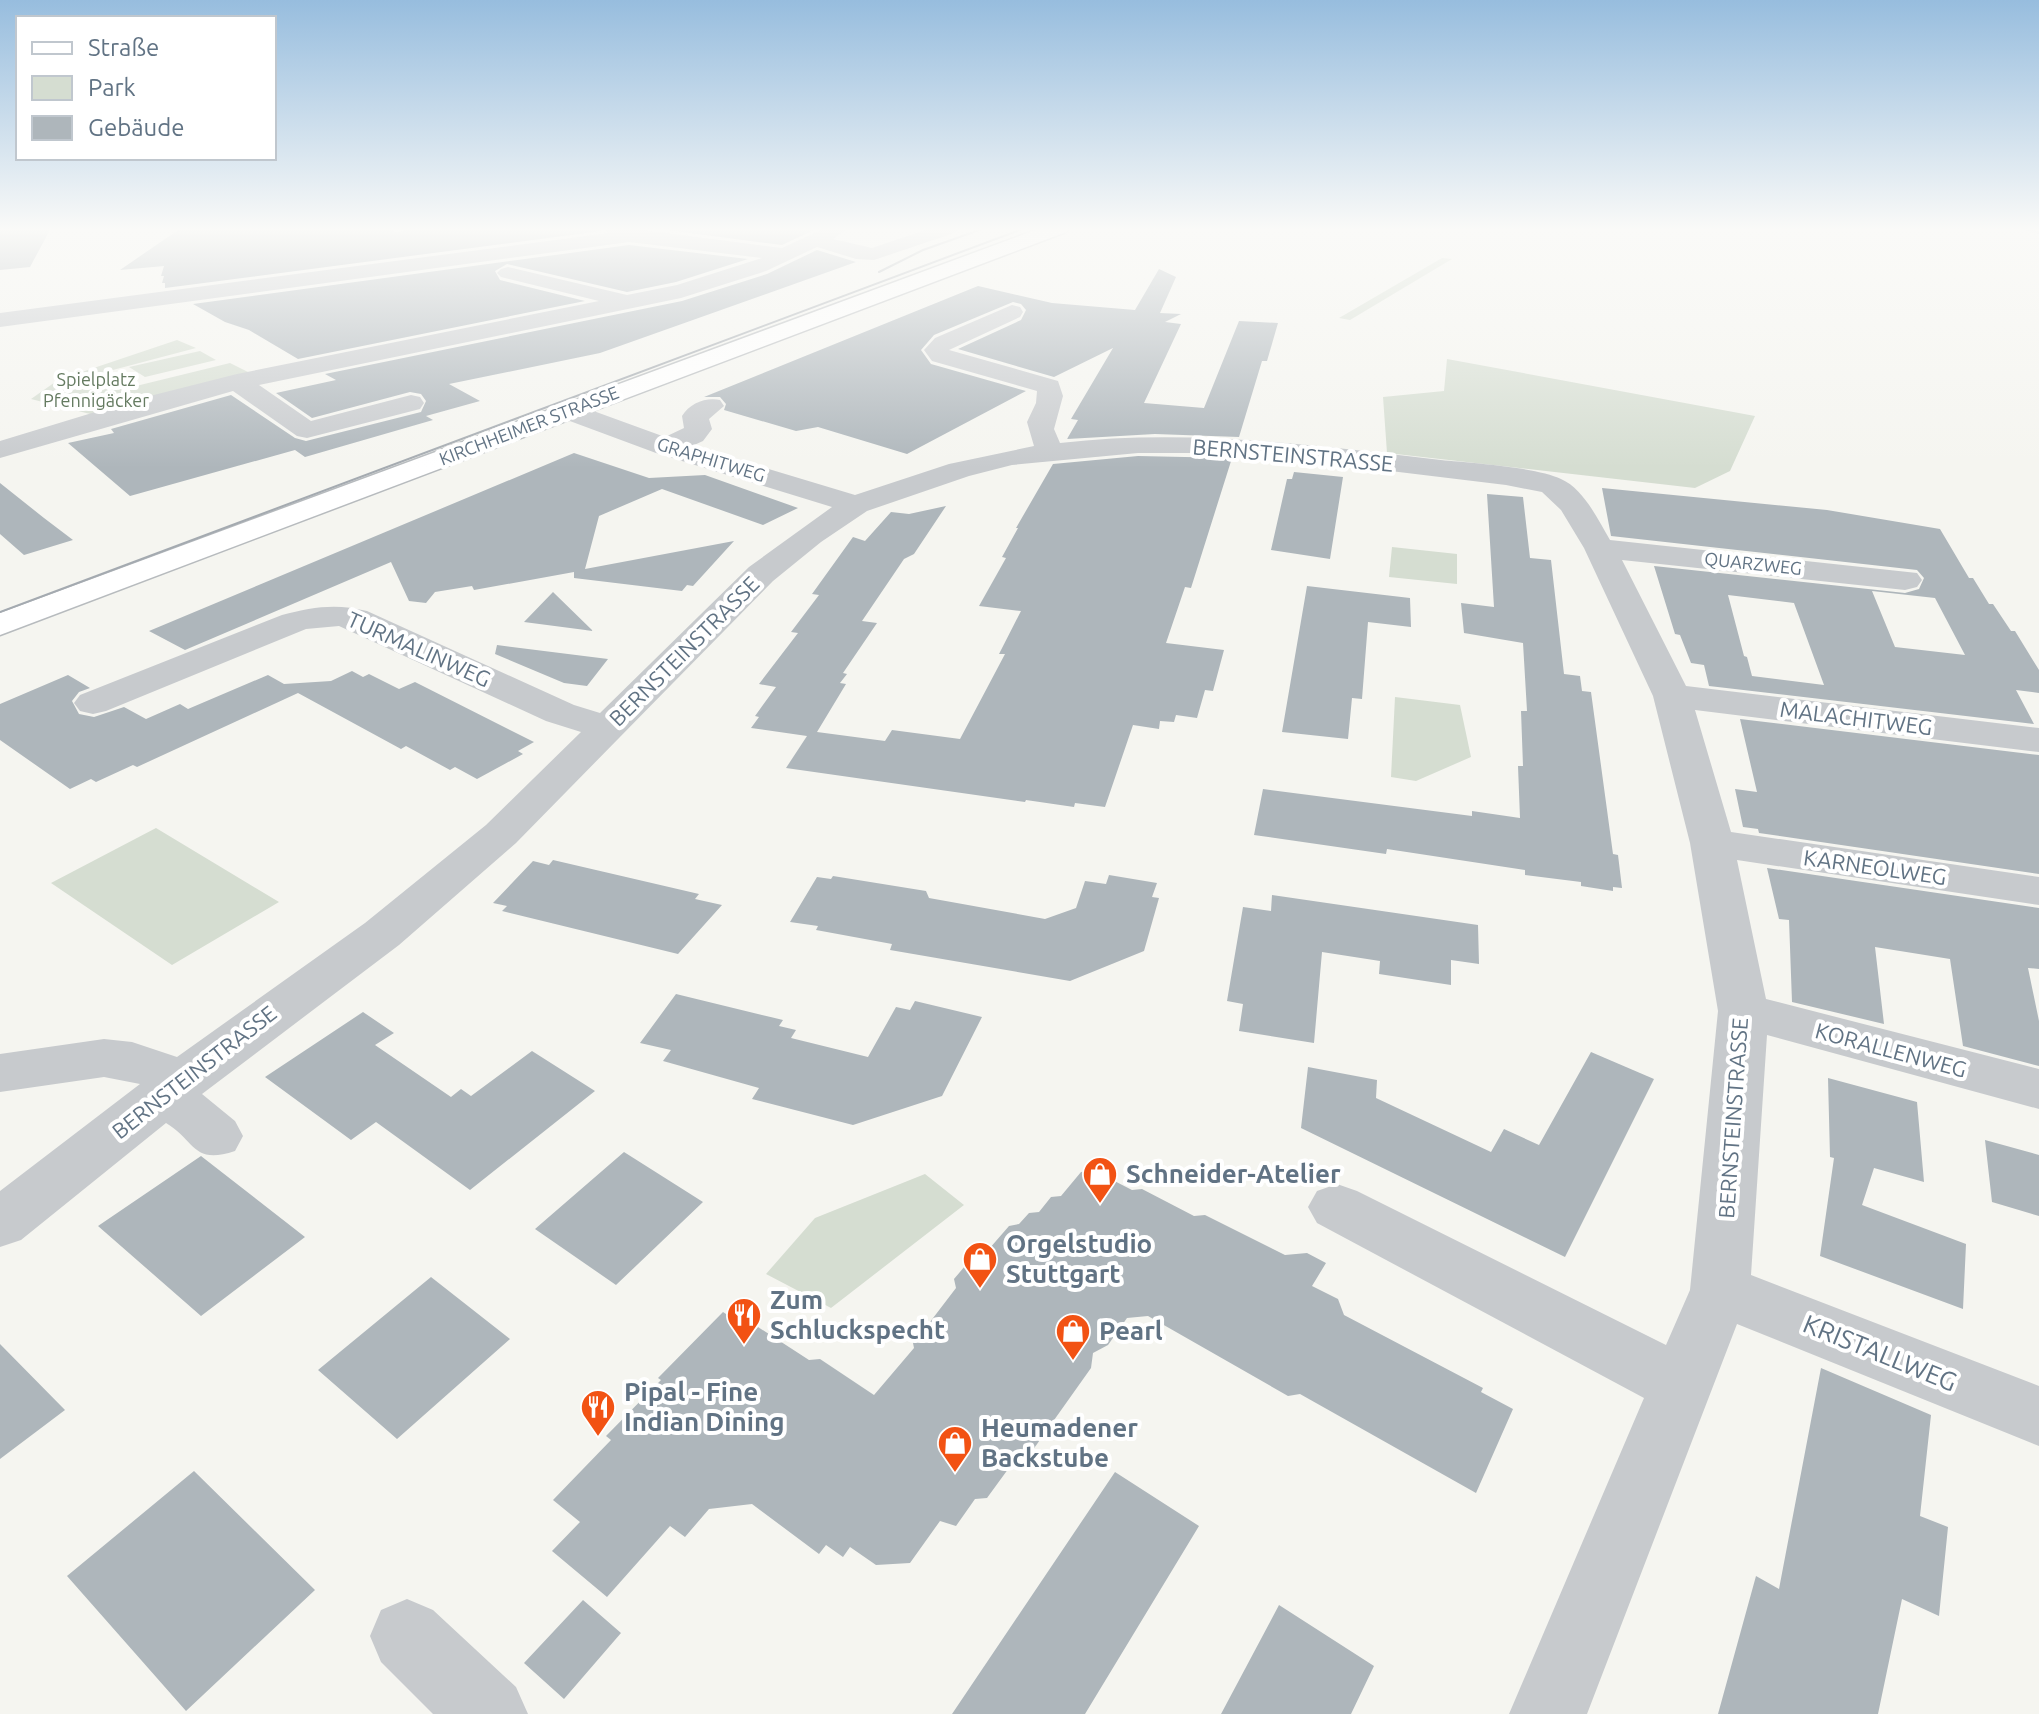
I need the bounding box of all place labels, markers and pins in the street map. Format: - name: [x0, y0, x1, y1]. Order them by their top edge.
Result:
- shop icon: Schneider-Atelier: [1081, 1155, 1119, 1205]
- place label: Schneider-Atelier: [1126, 1159, 1341, 1188]
- place label: Orgelstudio Stuttgart: [1006, 1229, 1152, 1288]
- shop icon: Orgelstudio Stuttgart: [961, 1240, 999, 1290]
- place label: Zum Schluckspecht: [770, 1285, 945, 1344]
- restaurant icon: Zum Schluckspecht: [725, 1296, 763, 1346]
- shop icon: Pearl: [1054, 1312, 1092, 1362]
- place label: Pearl: [1099, 1316, 1163, 1345]
- place label: Pipal - Fine Indian Dining: [624, 1377, 784, 1436]
- restaurant icon: Pipal - Fine Indian Dining: [579, 1388, 617, 1438]
- place label: Heumadener Backstube: [981, 1413, 1138, 1472]
- shop icon: Heumadener Backstube: [936, 1424, 974, 1474]

